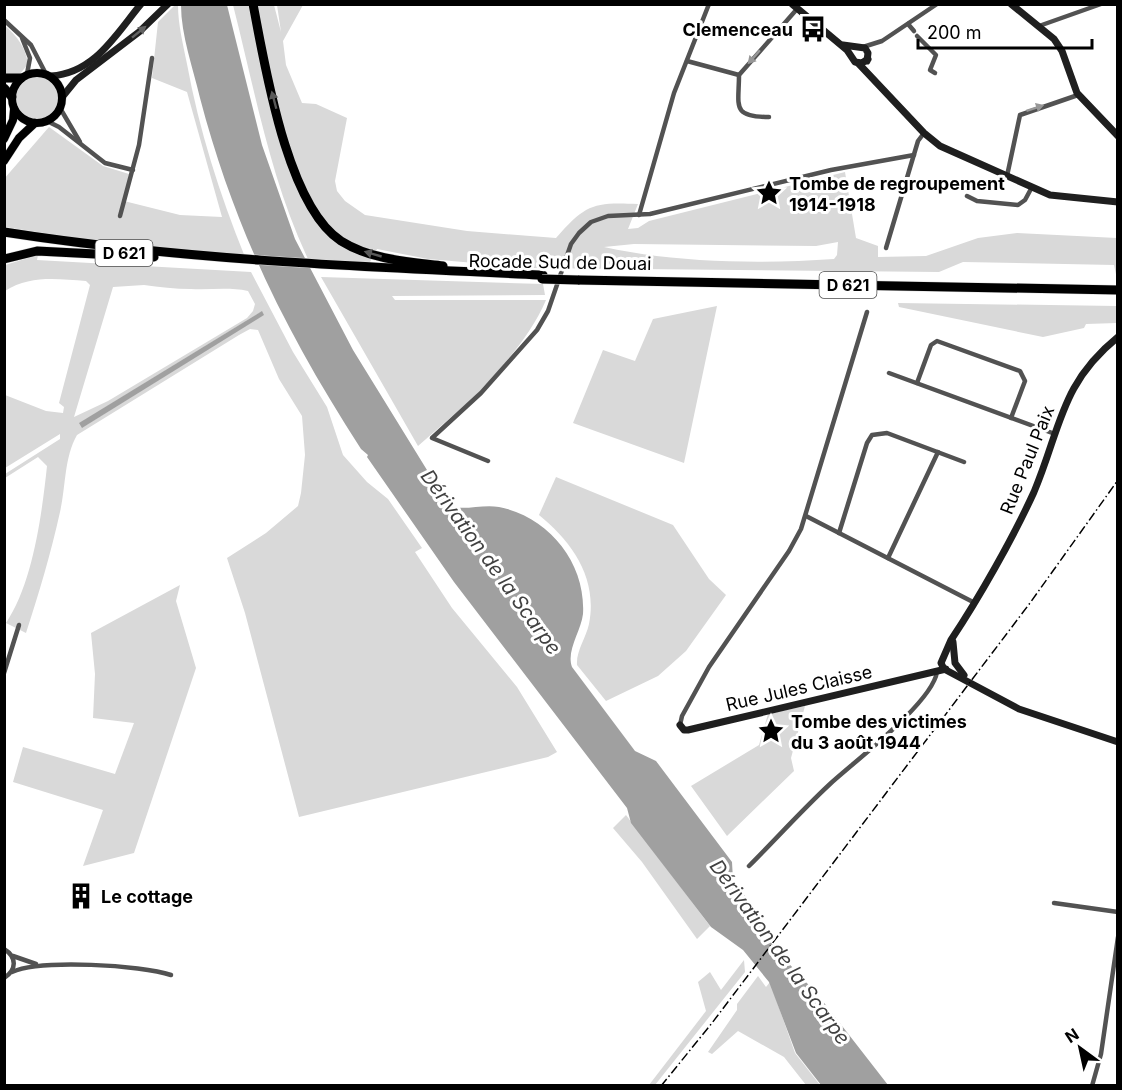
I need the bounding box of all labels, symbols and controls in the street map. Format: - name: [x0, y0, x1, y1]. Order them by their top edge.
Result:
- scale bar: [918, 12, 1092, 50]
- bus stop icon: Clemenceau: [798, 14, 828, 44]
- place label: Clemenceau: [683, 19, 793, 40]
- text: 200 m: [927, 22, 982, 43]
- one-way arrow: [131, 26, 146, 39]
- one-way arrow: [747, 50, 761, 65]
- one-way arrow: [269, 91, 278, 109]
- one-way arrow: [1026, 103, 1044, 112]
- place label: Tombe de regroupement 1914-1918: [789, 173, 1005, 215]
- place icon: Tombe de regroupement 1914-1918: [754, 178, 784, 208]
- road number: D 621: [96, 240, 152, 266]
- one-way arrow: [364, 249, 382, 258]
- street label: Rocade Sud de Douai: [468, 250, 652, 274]
- road number: D 621: [820, 272, 876, 298]
- street label: Rue Paul Paix: [996, 402, 1058, 517]
- water label: Dérivation de la Scarpe: [416, 465, 566, 659]
- street label: Rue Jules Claisse: [724, 661, 874, 715]
- place label: Tombe des victimes du 3 août 1944: [791, 711, 967, 753]
- place icon: Tombe des victimes du 3 août 1944: [756, 716, 786, 746]
- water label: Dérivation de la Scarpe: [705, 855, 855, 1049]
- building icon: Le cottage: [66, 881, 96, 911]
- place label: Le cottage: [101, 886, 193, 907]
- north arrow: [1050, 1018, 1110, 1078]
- text: N: [1061, 1024, 1082, 1047]

